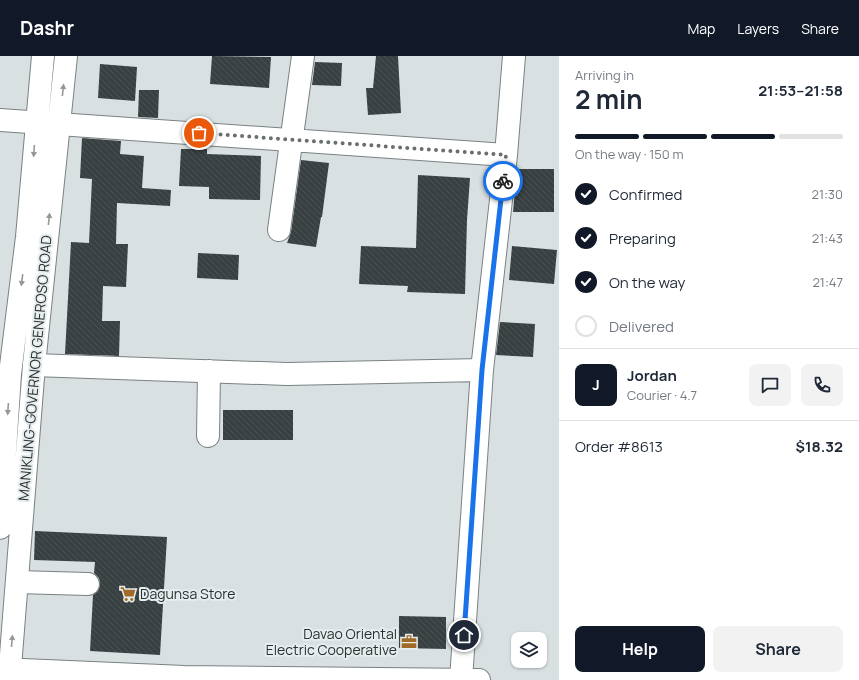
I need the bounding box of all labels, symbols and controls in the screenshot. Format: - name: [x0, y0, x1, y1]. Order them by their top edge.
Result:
- text: Dashr: [20, 15, 74, 41]
- text: Map: [687, 19, 715, 38]
- text: Layers: [737, 19, 779, 38]
- text: Share: [801, 19, 839, 38]
- text: Arriving in: [575, 66, 634, 84]
- text: 21:53–21:58: [758, 80, 843, 101]
- text: 2 min: [575, 81, 643, 117]
- one-way arrow: [60, 84, 66, 96]
- pin: [182, 116, 216, 150]
- icon: bag: [188, 122, 210, 144]
- one-way arrow: [31, 145, 38, 157]
- text: On the way · 150 m: [575, 145, 683, 163]
- courier: [483, 161, 523, 201]
- icon: bike: [492, 170, 514, 192]
- icon: check: [575, 183, 597, 205]
- text: Confirmed: [609, 184, 682, 205]
- text: 21:30: [812, 185, 843, 203]
- one-way arrow: [46, 213, 52, 225]
- icon: check: [575, 227, 597, 249]
- text: Preparing: [609, 228, 676, 249]
- text: 21:43: [812, 229, 843, 247]
- street label: MANIKLING-GOVERNOR GENEROSO ROAD: [13, 234, 56, 502]
- icon: check: [575, 271, 597, 293]
- text: On the way: [609, 272, 685, 293]
- text: 21:47: [812, 273, 843, 291]
- one-way arrow: [18, 274, 25, 286]
- text: Delivered: [609, 316, 674, 337]
- button: chat: [749, 364, 791, 406]
- button: phone: [801, 364, 843, 406]
- text: Jordan: [627, 365, 677, 386]
- text: J: [592, 374, 600, 395]
- text: Courier · 4.7: [627, 386, 697, 404]
- one-way arrow: [4, 403, 11, 415]
- text: Order #8613: [575, 436, 663, 457]
- text: $18.32: [796, 436, 843, 457]
- place label: Dagunsa Store: [140, 584, 235, 603]
- supermarket icon: Dagunsa Store: [119, 585, 137, 603]
- pin: [447, 618, 481, 652]
- place label: Davao Oriental Electric Cooperative: [266, 624, 397, 659]
- icon: home: [453, 624, 475, 646]
- button: Help: [575, 626, 705, 672]
- button: Share: [713, 626, 843, 672]
- map controls: [511, 632, 547, 668]
- button: layers: [511, 632, 547, 668]
- office icon: Davao Oriental Electric Cooperative: [400, 633, 418, 651]
- one-way arrow: [9, 635, 16, 647]

